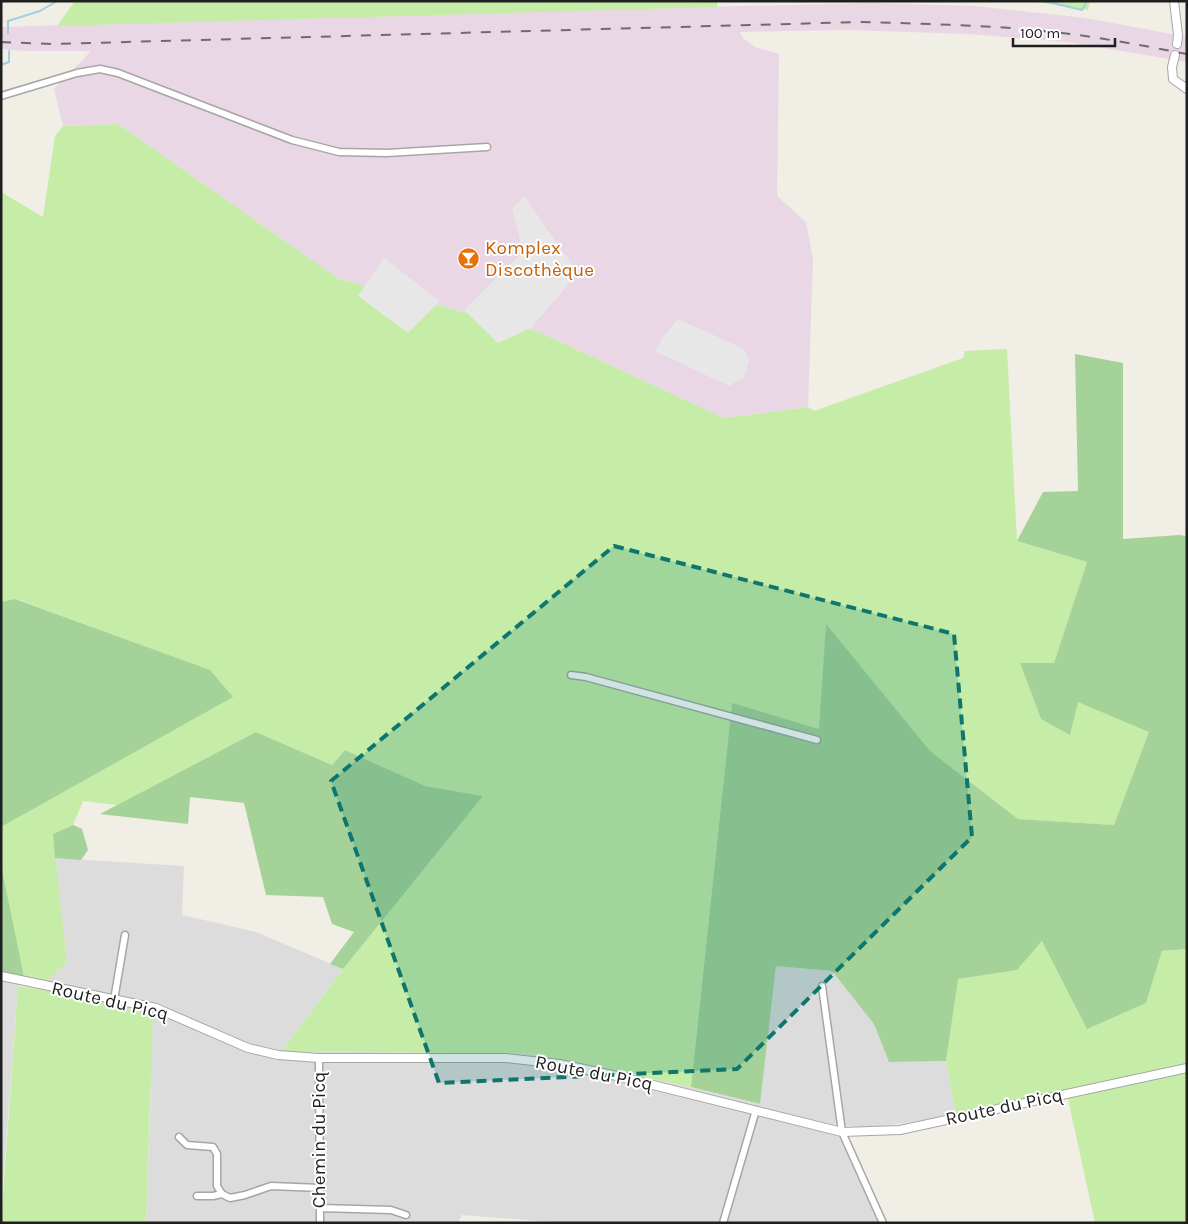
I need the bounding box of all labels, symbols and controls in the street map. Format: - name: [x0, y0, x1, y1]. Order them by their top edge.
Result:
- scale bar: [1013, 15, 1116, 47]
- text: 100 m: [1020, 24, 1060, 42]
- place label: Komplex Discothèque: [485, 237, 594, 281]
- bar icon: Komplex Discothèque: [457, 247, 481, 271]
- street label: Route du Picq: [49, 977, 171, 1025]
- street label: Route du Picq: [533, 1051, 655, 1095]
- street label: Chemin du Picq: [308, 1072, 330, 1208]
- street label: Route du Picq: [943, 1084, 1065, 1130]

